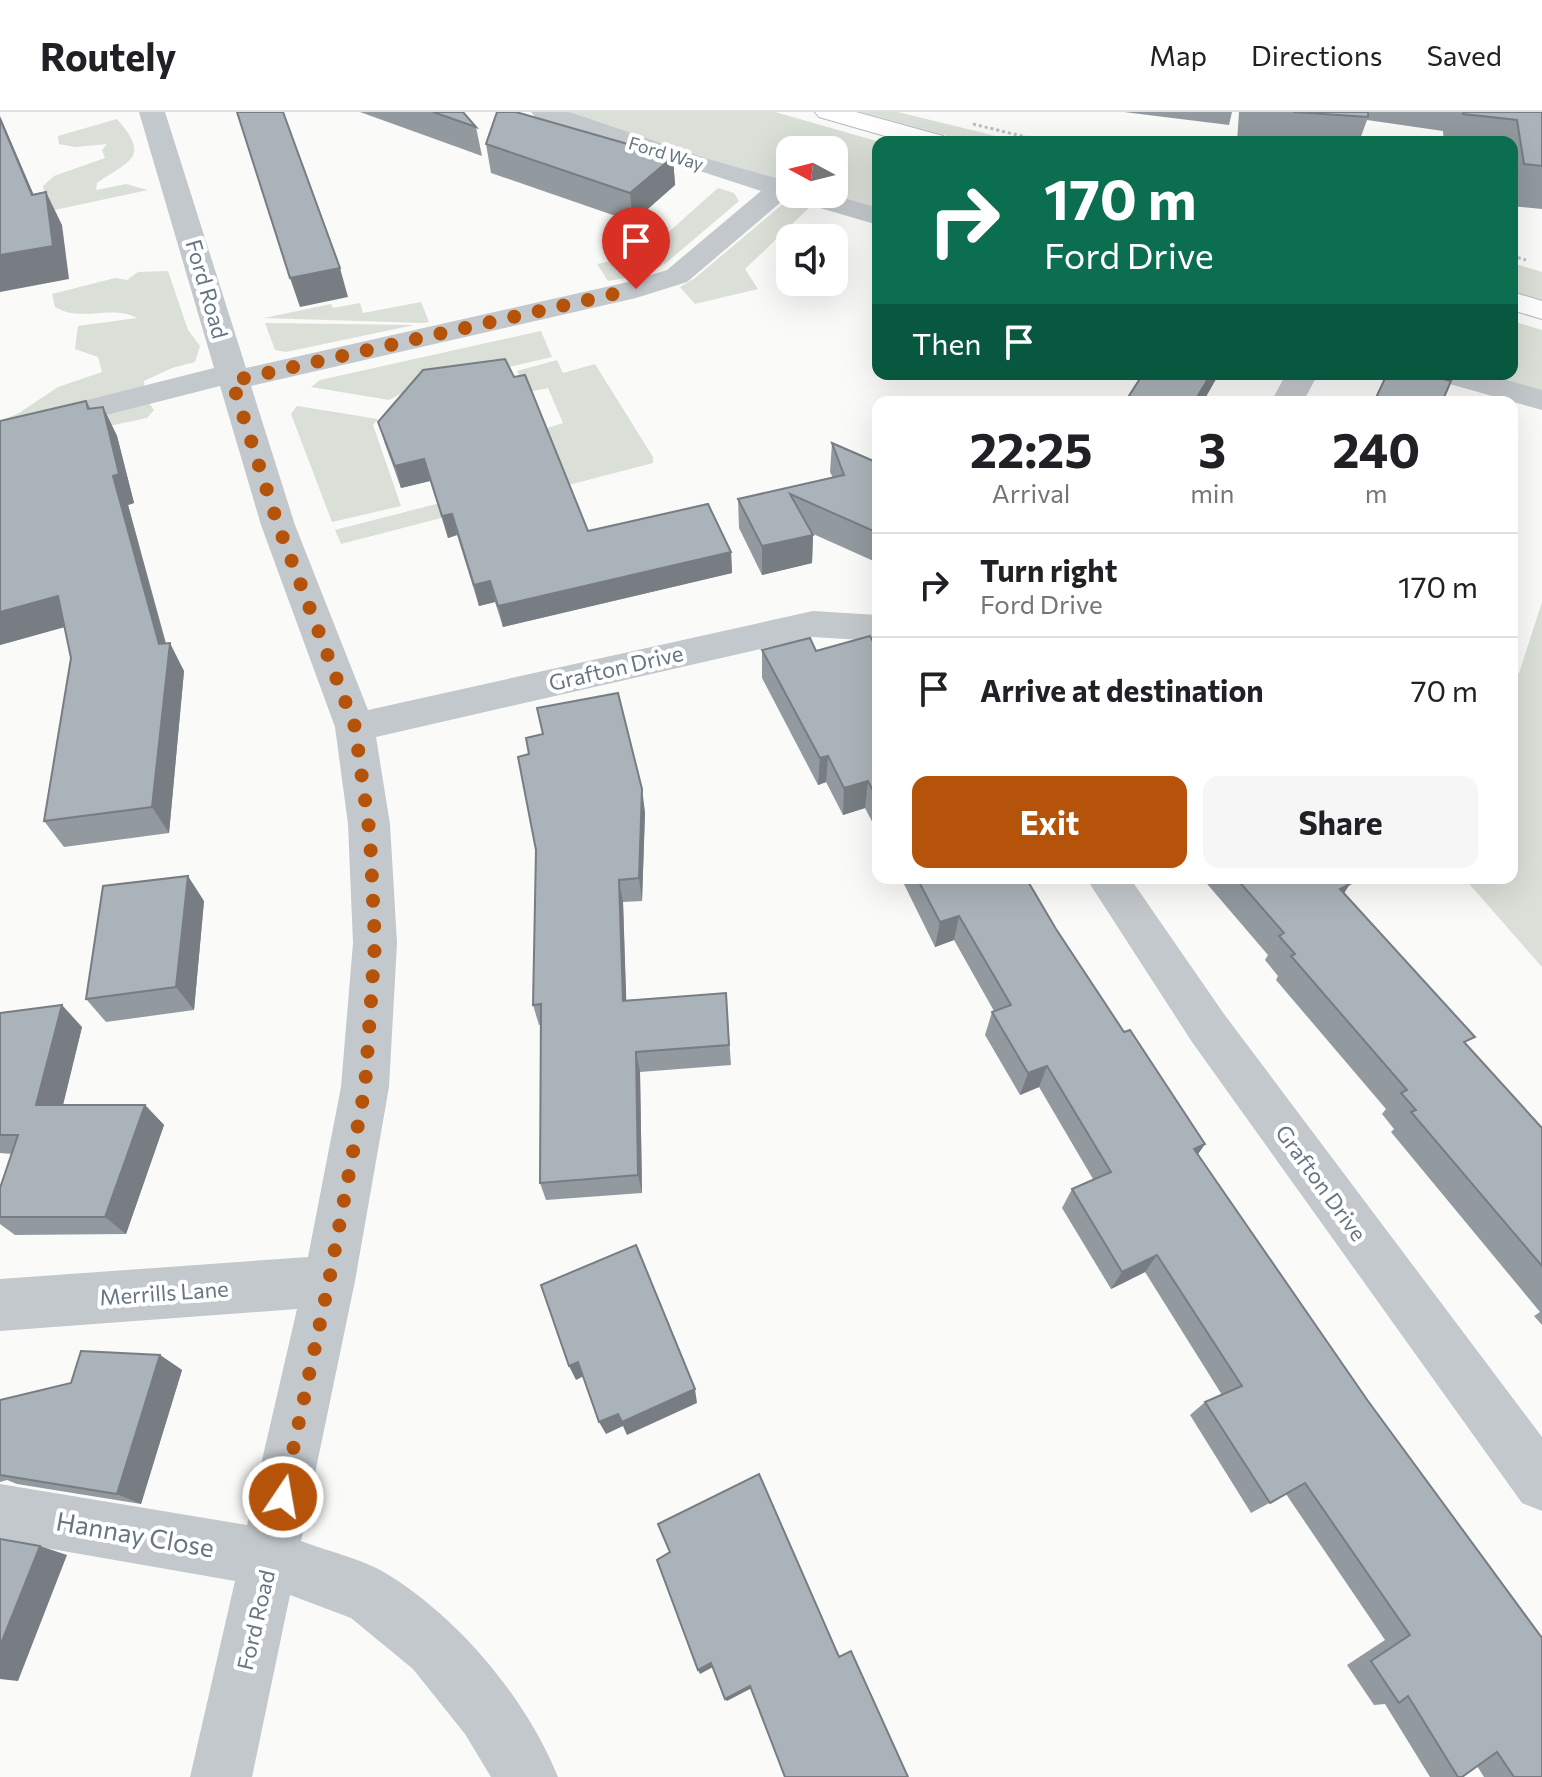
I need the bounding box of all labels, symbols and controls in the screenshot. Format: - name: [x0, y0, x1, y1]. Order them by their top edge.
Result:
- text: Routely: [40, 32, 176, 79]
- text: Map: [1149, 38, 1207, 72]
- text: Directions: [1251, 38, 1382, 72]
- text: Saved: [1426, 38, 1502, 72]
- street label: Ford Way: [626, 131, 706, 175]
- north arrow: [776, 136, 848, 208]
- map controls: [776, 136, 848, 296]
- text: 170 m: [1044, 163, 1197, 232]
- icon: right: [912, 168, 1016, 272]
- pin: [602, 207, 670, 289]
- icon: arrive: [614, 219, 658, 263]
- button: sound: [776, 224, 848, 296]
- text: Ford Drive: [1044, 232, 1214, 276]
- street label: Ford Road: [180, 236, 235, 342]
- icon: arrive: [997, 320, 1041, 364]
- text: Then: [912, 324, 981, 361]
- text: 22:25: [970, 419, 1092, 478]
- text: 3: [1198, 419, 1226, 478]
- text: 240: [1332, 419, 1420, 478]
- text: Arrival: [992, 477, 1070, 508]
- text: min: [1190, 477, 1234, 508]
- text: m: [1365, 477, 1388, 508]
- text: Turn right: [980, 551, 1117, 588]
- icon: right: [912, 563, 956, 607]
- text: 170 m: [1398, 567, 1478, 604]
- text: Ford Drive: [980, 588, 1103, 619]
- street label: Grafton Drive: [546, 639, 686, 696]
- icon: arrive: [912, 667, 956, 711]
- text: Arrive at destination: [980, 671, 1264, 708]
- text: 70 m: [1411, 671, 1478, 708]
- button: Exit: [912, 776, 1187, 868]
- button: Share: [1203, 776, 1478, 868]
- street label: Grafton Drive: [1270, 1119, 1373, 1246]
- street label: Merrills Lane: [98, 1275, 230, 1310]
- position arrow: [241, 1455, 325, 1539]
- street label: Hannay Close: [54, 1504, 217, 1563]
- street label: Ford Road: [231, 1567, 280, 1673]

